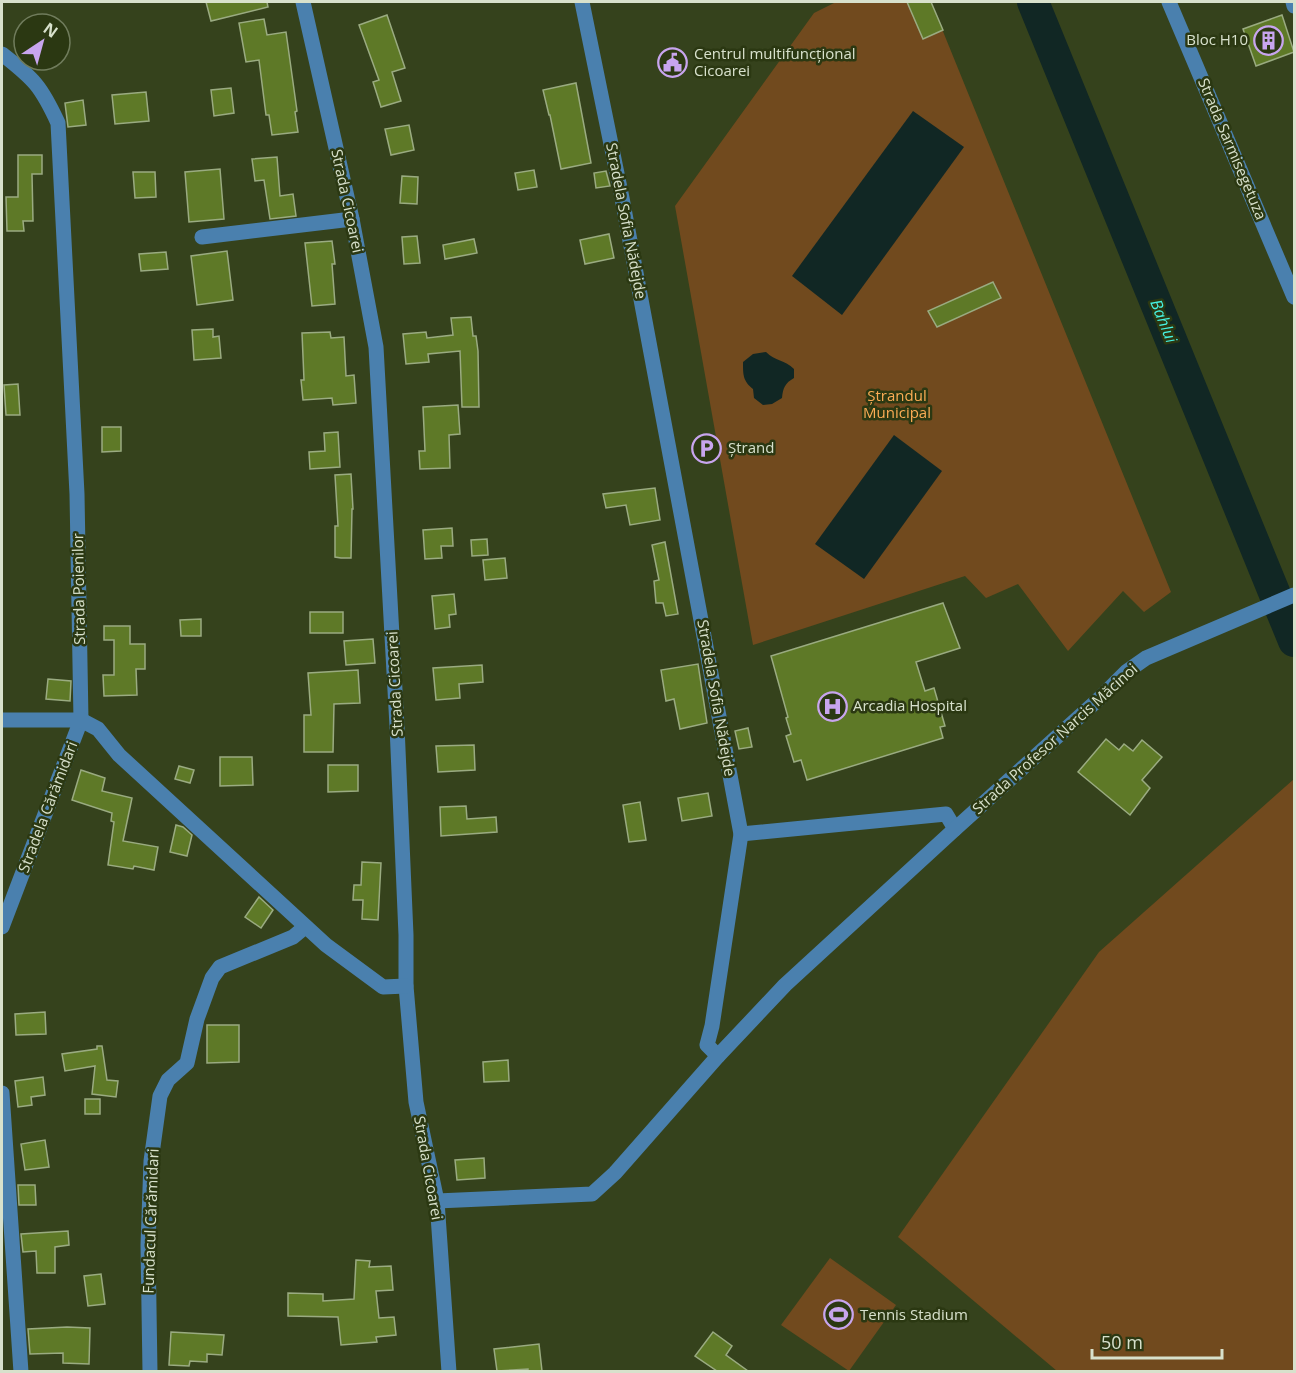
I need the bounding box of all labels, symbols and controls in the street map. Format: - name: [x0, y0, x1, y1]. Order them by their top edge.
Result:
- north arrow: [12, 12, 72, 72]
- text: N: [39, 17, 63, 43]
- building icon: Bloc H10: [1253, 24, 1285, 56]
- place label: Bloc H10: [1186, 29, 1248, 49]
- place label: Centrul multifuncțional Cicoarei: [694, 43, 856, 80]
- public building icon: Centrul multifuncțional Cicoarei: [657, 47, 689, 79]
- street label: Strada Sarmisegetuza: [1194, 75, 1272, 222]
- street label: Stradela Sofia Nădejde: [602, 141, 652, 301]
- street label: Strada Cicoarei: [327, 147, 369, 255]
- water label: Bahlui: [1145, 296, 1183, 347]
- park label: Ștrandul Municipal: [863, 385, 931, 422]
- parking icon: Ștrand: [691, 432, 723, 464]
- place label: Ștrand: [728, 437, 774, 457]
- street label: Strada Poienilor: [67, 533, 89, 645]
- street label: Stradela Sofia Nădejde: [693, 618, 741, 778]
- street label: Strada Cicoarei: [381, 631, 407, 737]
- street label: Strada Profesor Narcis Măcinoi: [967, 659, 1141, 818]
- hospital icon: Arcadia Hospital: [816, 690, 848, 722]
- place label: Arcadia Hospital: [853, 695, 967, 715]
- street label: Stradela Cărămidari: [13, 738, 81, 875]
- street label: Strada Cicoarei: [410, 1114, 448, 1222]
- street label: Fundacul Cărămidari: [137, 1148, 163, 1294]
- sports icon: Tennis Stadium: [823, 1299, 855, 1331]
- place label: Tennis Stadium: [860, 1304, 968, 1324]
- scale bar: [1092, 1322, 1222, 1360]
- text: 50 m: [1101, 1330, 1143, 1354]

